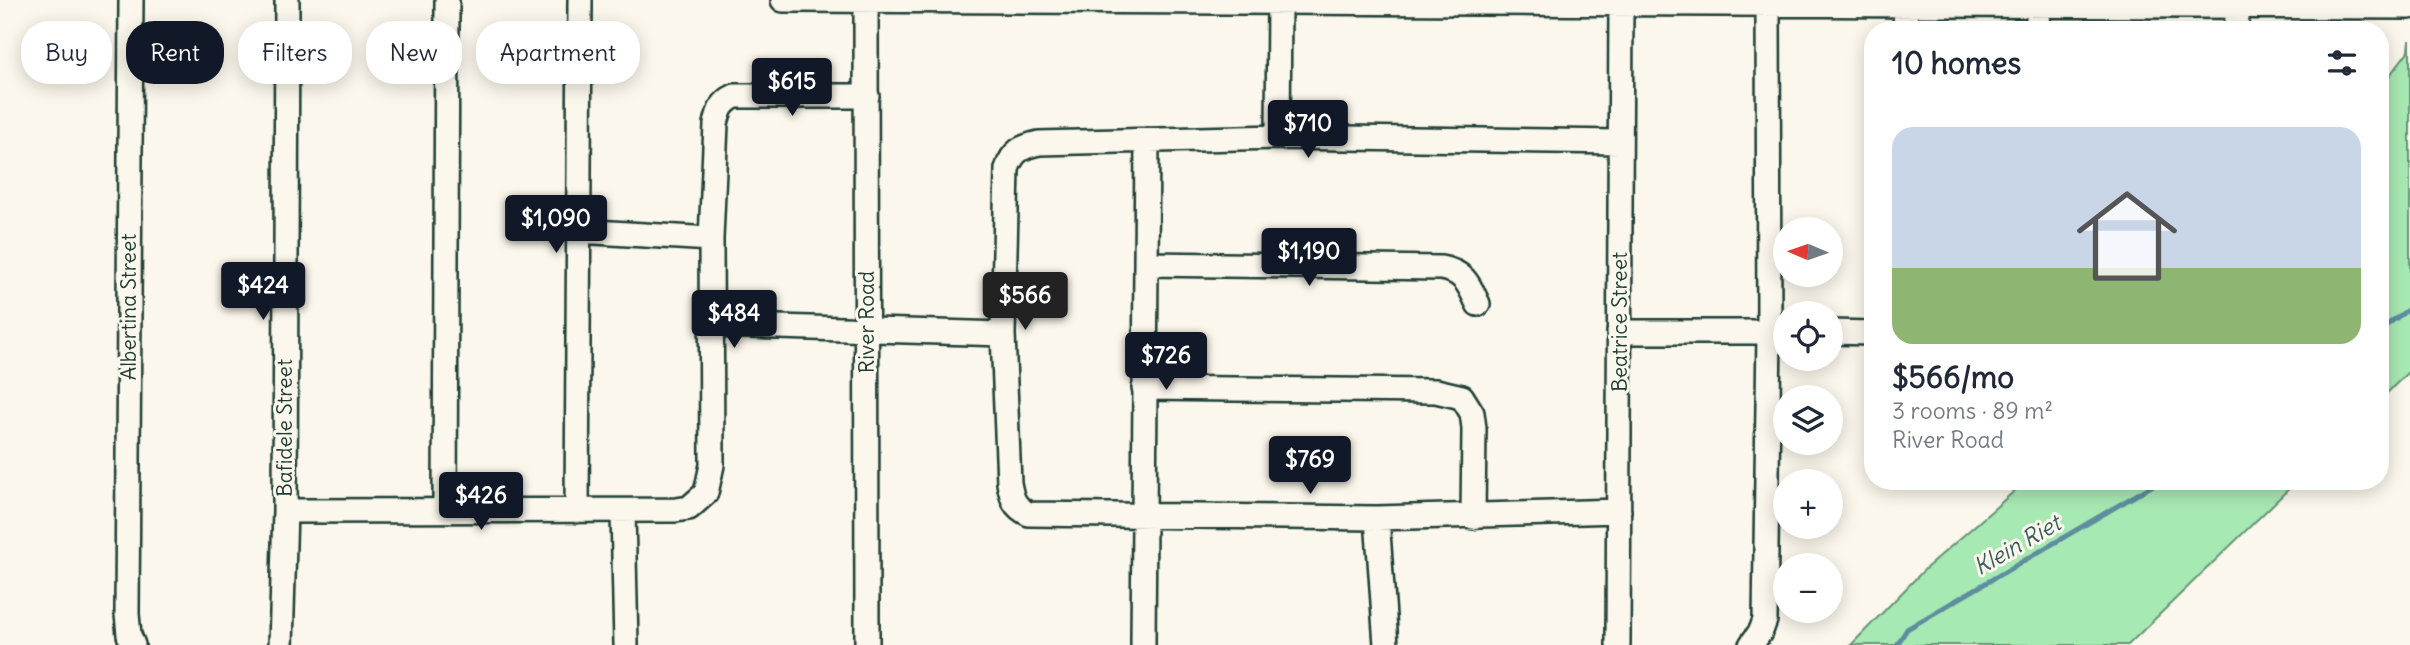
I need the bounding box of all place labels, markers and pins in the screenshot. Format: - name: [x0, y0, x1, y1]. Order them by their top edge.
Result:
- pin: $615: [751, 58, 833, 118]
- pin: $710: [1267, 100, 1349, 160]
- pin: $1,090: [499, 196, 613, 255]
- pin: $1,190: [1252, 229, 1366, 288]
- pin: $424: [222, 262, 304, 322]
- pin: $566: [984, 272, 1066, 332]
- pin: $484: [693, 290, 775, 350]
- pin: $726: [1125, 332, 1207, 392]
- pin: $769: [1269, 436, 1351, 496]
- pin: $426: [440, 472, 522, 532]

